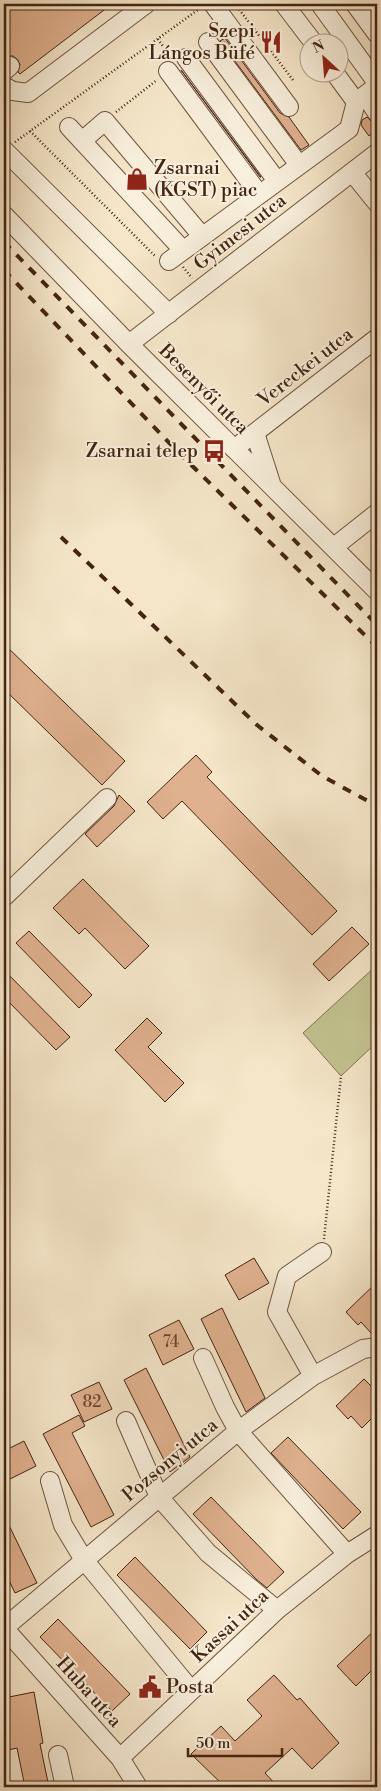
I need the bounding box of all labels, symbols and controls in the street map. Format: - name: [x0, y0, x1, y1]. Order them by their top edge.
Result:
- place label: Szepi Lángos Büfé: [148, 19, 255, 65]
- restaurant icon: Szepi Lángos Büfé: [258, 29, 284, 55]
- north arrow: [298, 32, 348, 82]
- text: N: [310, 37, 328, 58]
- place label: Zsarnai (KGST) piac: [154, 156, 257, 202]
- shop icon: Zsarnai (KGST) piac: [124, 166, 150, 192]
- street label: Gyimesi utca: [189, 188, 291, 276]
- street label: Vereckei utca: [252, 322, 358, 412]
- street label: Besenyői utca: [153, 338, 255, 440]
- bus stop icon: Zsarnai telep: [201, 438, 227, 464]
- place label: Zsarnai telep: [86, 439, 198, 463]
- house number: 74: [163, 1332, 180, 1352]
- house number: 82: [83, 1392, 101, 1412]
- street label: Pozsonyi utca: [117, 1413, 223, 1507]
- street label: Kassai utca: [186, 1584, 274, 1668]
- street label: Huba utca: [51, 1652, 127, 1733]
- public building icon: Posta: [137, 1674, 163, 1700]
- place label: Posta: [166, 1675, 214, 1699]
- scale bar: [188, 1726, 282, 1758]
- text: 50 m: [196, 1734, 230, 1753]

